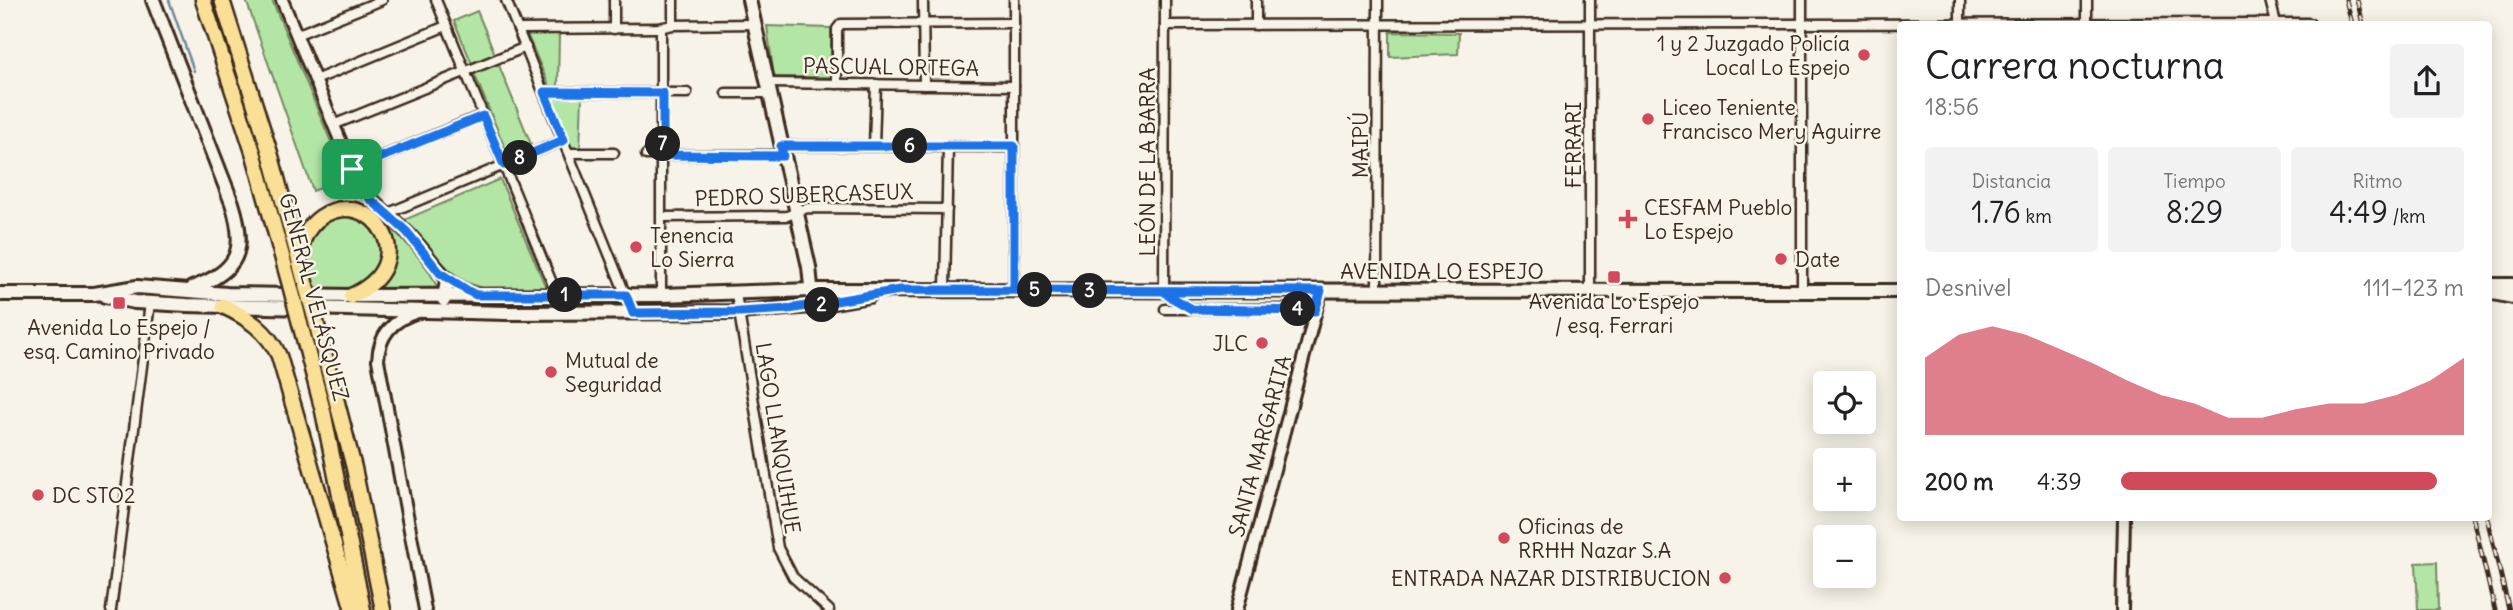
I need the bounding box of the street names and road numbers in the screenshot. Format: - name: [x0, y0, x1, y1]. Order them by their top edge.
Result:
- street label: PASCUAL ORTEGA: [803, 52, 979, 82]
- street label: LEÓN DE LA BARRA: [1134, 68, 1161, 256]
- street label: FERRARI: [1560, 102, 1587, 188]
- street label: MAIPÚ: [1347, 112, 1374, 178]
- street label: PEDRO SUBERCASEUX: [694, 178, 914, 212]
- street label: GENERAL VELÁSQUEZ: [273, 190, 355, 404]
- street label: AVENIDA LO ESPEJO: [1340, 258, 1544, 285]
- street label: LAGO LLANQUIHUE: [750, 340, 806, 536]
- street label: SANTA MARGARITA: [1223, 352, 1297, 540]

